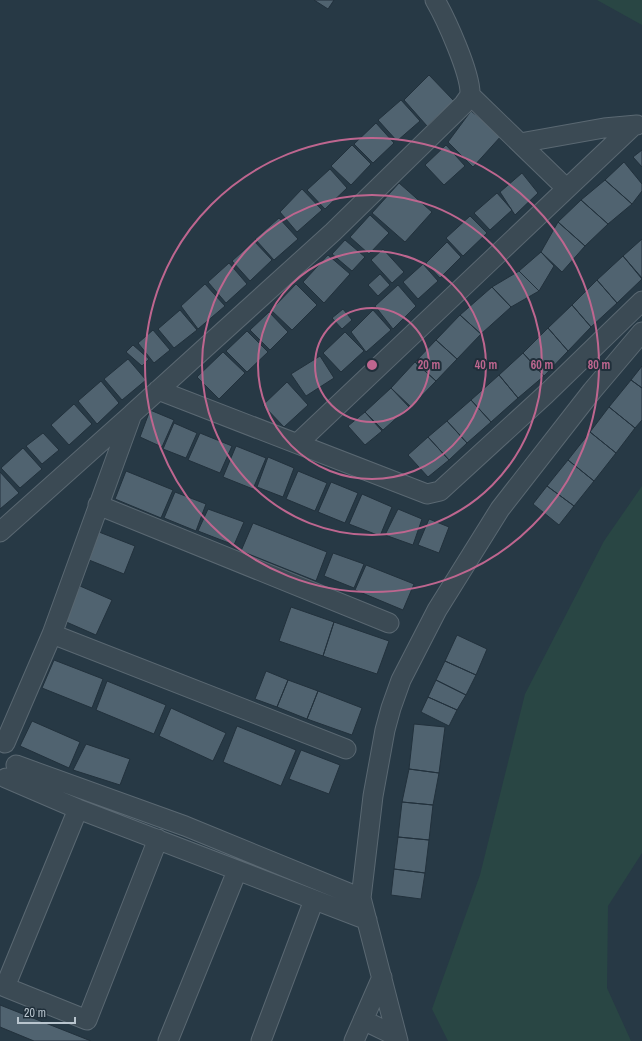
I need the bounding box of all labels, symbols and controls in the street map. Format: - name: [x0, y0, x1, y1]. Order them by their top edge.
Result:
- text: 20 m: [418, 357, 440, 373]
- text: 40 m: [475, 357, 497, 373]
- text: 60 m: [531, 357, 553, 373]
- text: 80 m: [588, 357, 610, 373]
- centre of rings: [365, 358, 379, 372]
- scale bar: [18, 999, 75, 1025]
- text: 20 m: [24, 1005, 46, 1021]

